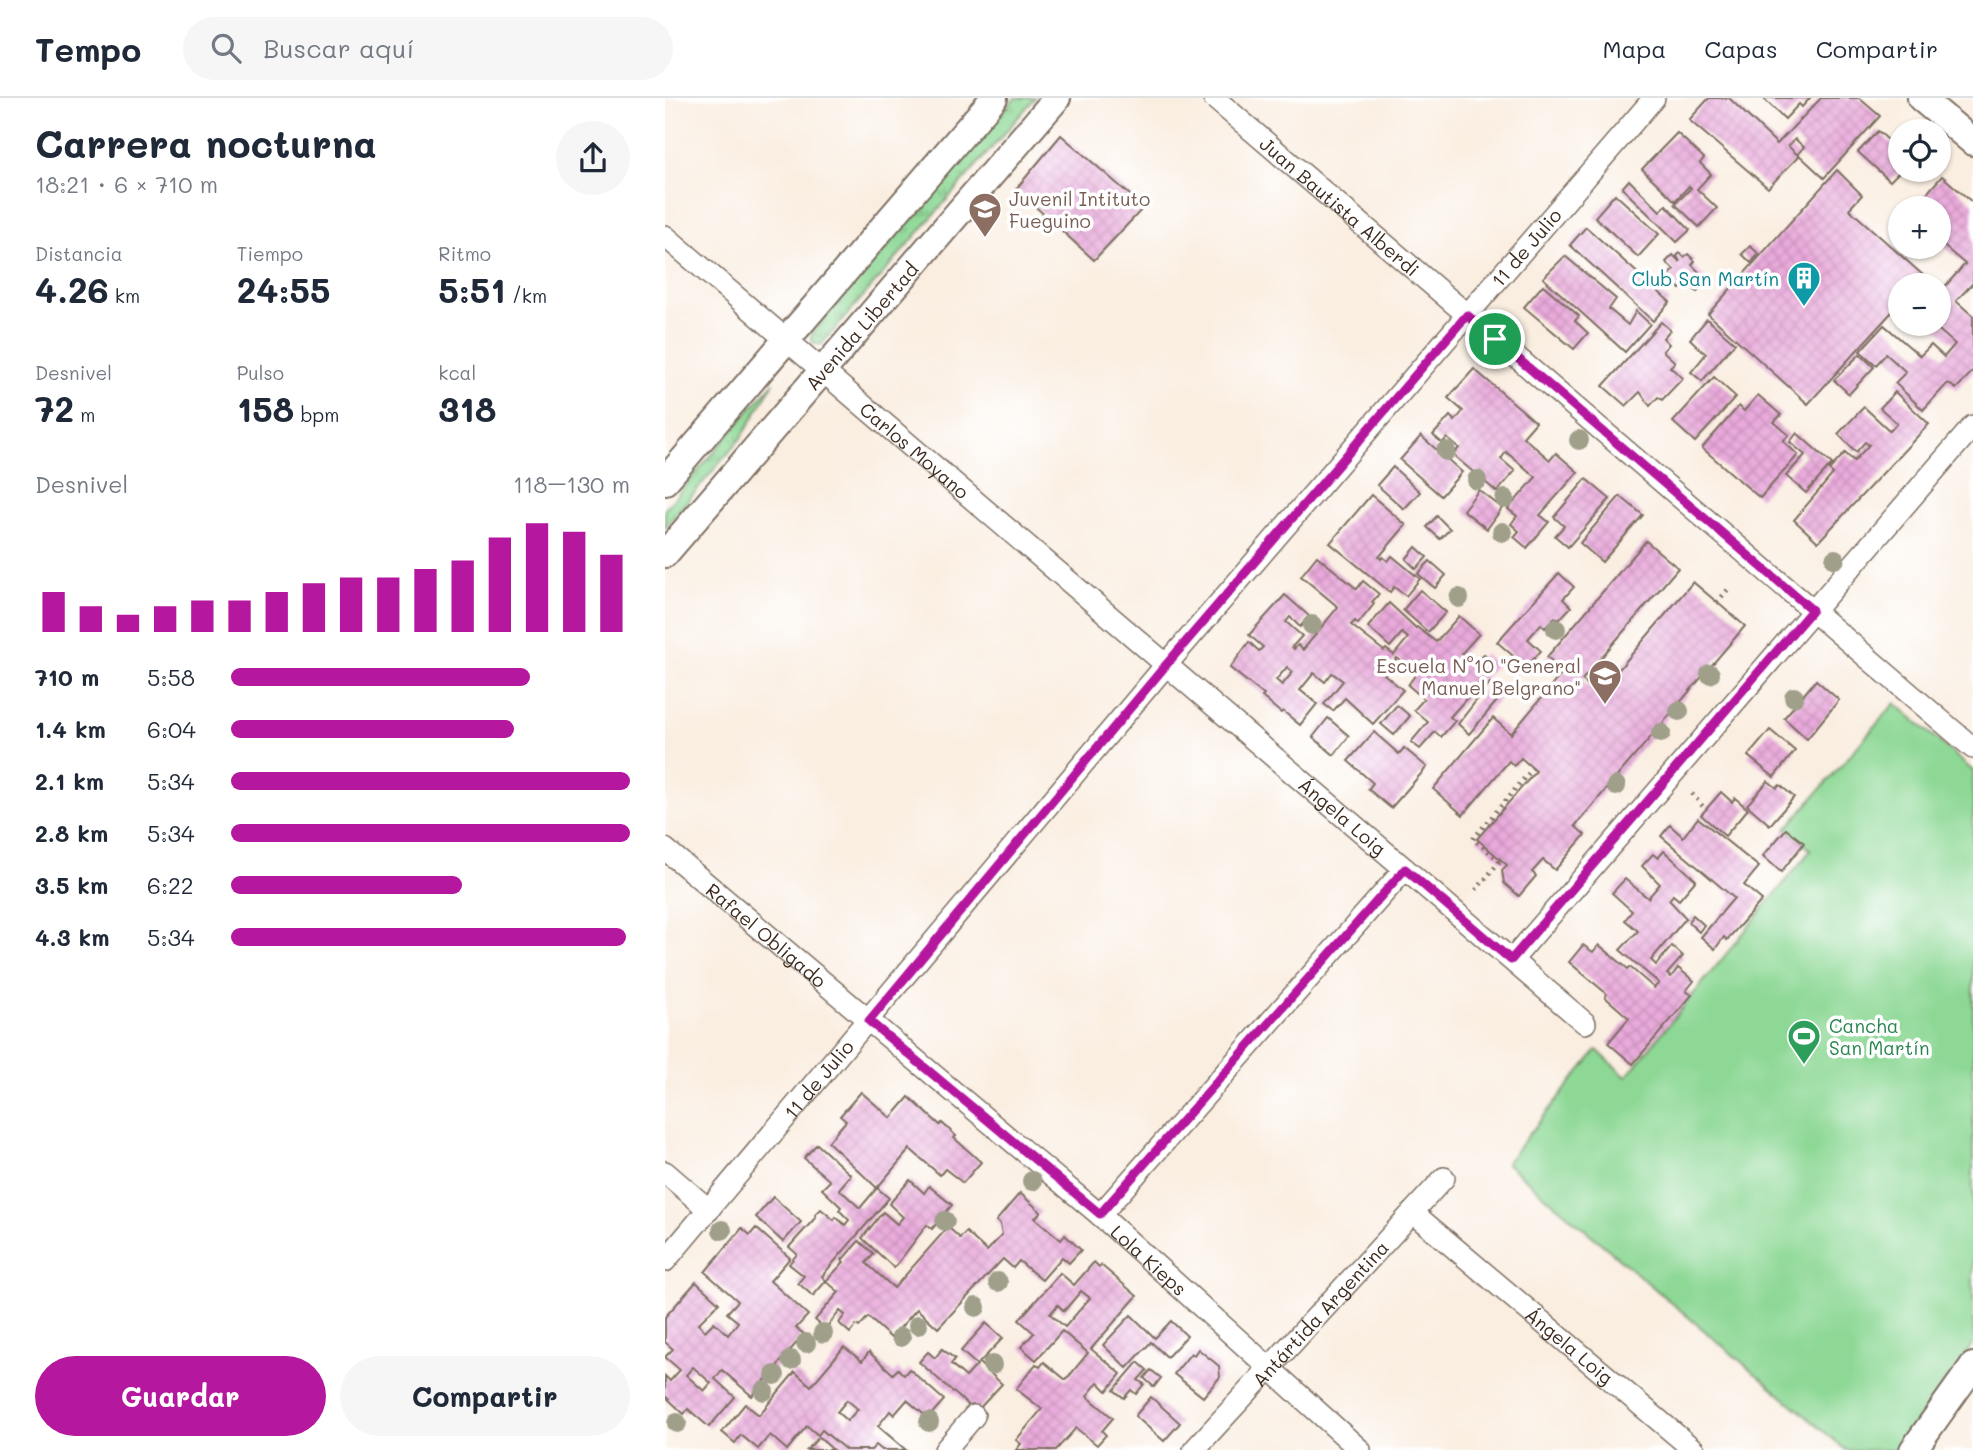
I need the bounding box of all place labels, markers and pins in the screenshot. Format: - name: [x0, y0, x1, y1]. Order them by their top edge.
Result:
- place label: Juvenil Intituto Fueguino: [1009, 186, 1150, 233]
- school or university icon: Juvenil Intituto Fueguino: [966, 190, 1004, 239]
- building icon: Club San Martín: [1785, 259, 1823, 308]
- place label: Club San Martín: [1632, 266, 1779, 291]
- pin: [1465, 309, 1525, 369]
- place label: Escuela N°10 "General Manuel Belgrano": [1376, 653, 1581, 700]
- school or university icon: Escuela N°10 "General Manuel Belgrano": [1586, 657, 1624, 706]
- place label: Cancha San Martín: [1829, 1013, 1930, 1060]
- sports icon: Cancha San Martín: [1785, 1017, 1823, 1066]

